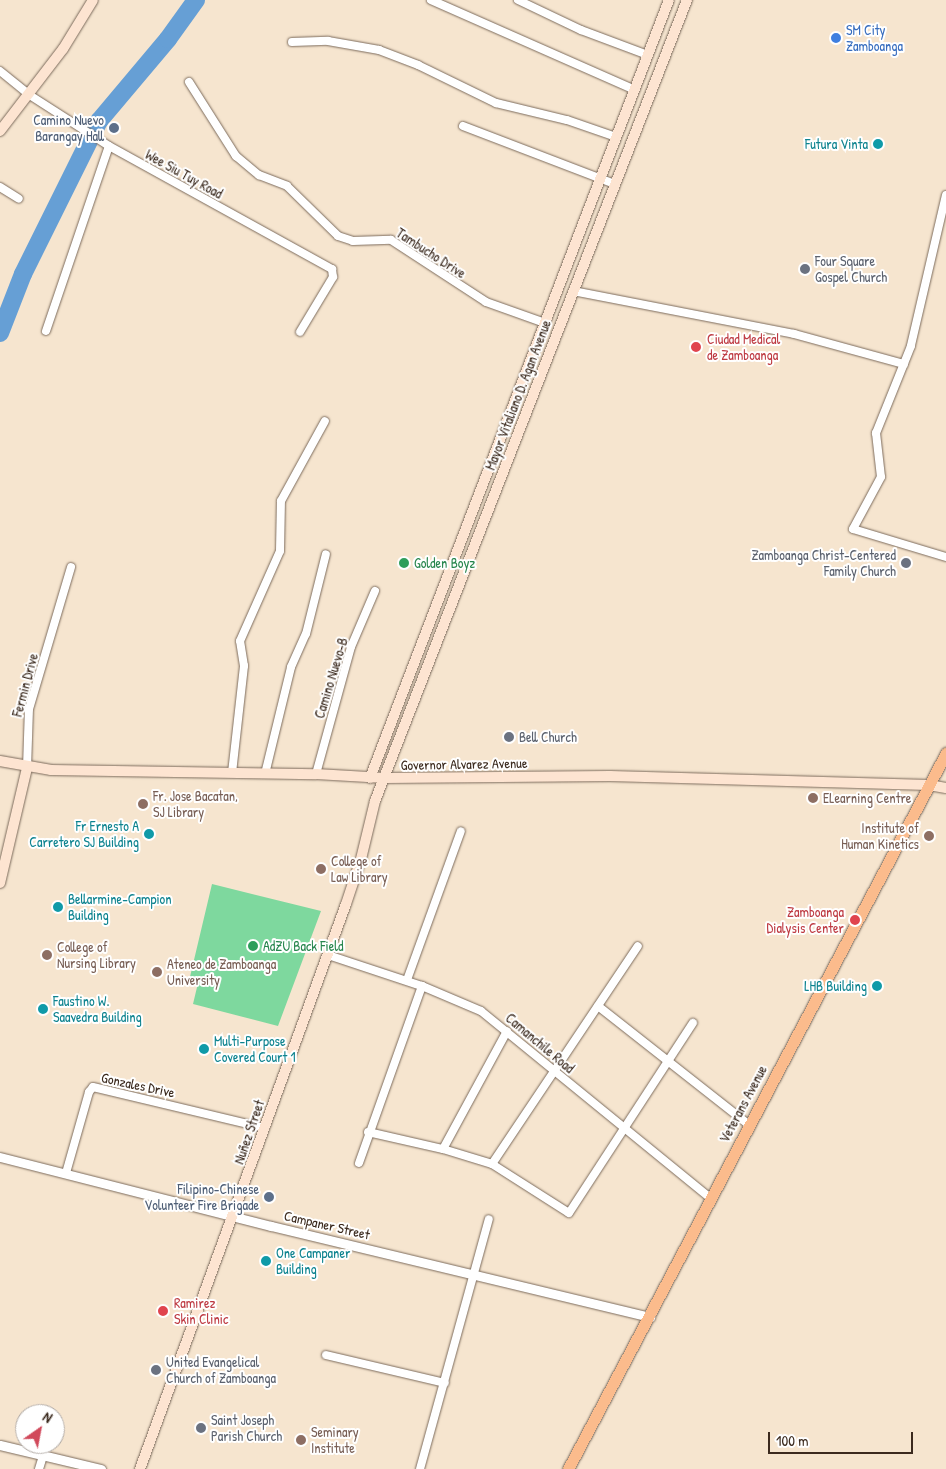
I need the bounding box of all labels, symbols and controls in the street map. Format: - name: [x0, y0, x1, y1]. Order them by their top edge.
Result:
- place label: SM City Zamboanga: [846, 22, 903, 54]
- marker: SM City Zamboanga: [830, 32, 842, 44]
- place label: Camino Nuevo Barangay Hall: [33, 112, 104, 144]
- marker: Camino Nuevo Barangay Hall: [108, 122, 120, 134]
- place label: Futura Vinta: [805, 136, 868, 152]
- marker: Futura Vinta: [872, 138, 884, 150]
- street label: Wee Siu Tuy Road: [142, 146, 226, 202]
- street label: Tambucho Drive: [393, 224, 469, 282]
- place label: Four Square Gospel Church: [815, 253, 887, 286]
- marker: Four Square Gospel Church: [799, 263, 811, 275]
- street label: Mayor Vitaliano D. Agan Avenue: [482, 318, 554, 472]
- place label: Ciudad Medical de Zamboanga: [707, 331, 780, 364]
- marker: Ciudad Medical de Zamboanga: [689, 340, 703, 354]
- place label: Zamboanga Christ-Centered Family Church: [751, 547, 896, 580]
- place label: Golden Boyz: [414, 555, 475, 571]
- marker: Golden Boyz: [398, 557, 410, 569]
- marker: Zamboanga Christ-Centered Family Church: [900, 557, 912, 569]
- street label: Camino Nuevo-B: [311, 636, 351, 720]
- street label: Fermin Drive: [9, 652, 41, 718]
- place label: Bell Church: [519, 729, 577, 745]
- marker: Bell Church: [503, 731, 515, 743]
- street label: Governor Alvarez Avenue: [400, 754, 528, 774]
- place label: Fr. Jose Bacatan, SJ Library: [153, 788, 238, 820]
- place label: ELearning Centre: [823, 790, 911, 806]
- marker: ELearning Centre: [807, 792, 819, 804]
- marker: Fr. Jose Bacatan, SJ Library: [137, 798, 149, 810]
- place label: Fr Ernesto A Carretero SJ Building: [29, 818, 139, 850]
- place label: Institute of Human Kinetics: [841, 820, 919, 852]
- marker: Fr Ernesto A Carretero SJ Building: [143, 828, 155, 840]
- marker: Institute of Human Kinetics: [923, 830, 935, 842]
- place label: College of Law Library: [331, 853, 388, 886]
- marker: College of Law Library: [315, 863, 327, 875]
- place label: Bellarmine-Campion Building: [68, 891, 172, 924]
- marker: Bellarmine-Campion Building: [52, 901, 64, 913]
- place label: Zamboanga Dialysis Center: [767, 904, 844, 936]
- marker: Zamboanga Dialysis Center: [848, 913, 862, 927]
- place label: AdZU Back Field: [263, 938, 343, 954]
- place label: College of Nursing Library: [57, 939, 136, 972]
- marker: AdZU Back Field: [247, 940, 259, 952]
- marker: College of Nursing Library: [41, 949, 53, 961]
- place label: Ateneo de Zamboanga University: [167, 956, 276, 989]
- marker: Ateneo de Zamboanga University: [151, 966, 163, 978]
- place label: LHB Building: [804, 978, 867, 994]
- marker: LHB Building: [871, 980, 883, 992]
- place label: Faustino W. Saavedra Building: [53, 993, 142, 1026]
- marker: Faustino W. Saavedra Building: [37, 1003, 49, 1015]
- street label: Camanchile Road: [502, 1009, 578, 1077]
- place label: Multi-Purpose Covered Court 1: [214, 1033, 296, 1066]
- marker: Multi-Purpose Covered Court 1: [198, 1043, 210, 1055]
- street label: Veterans Avenue: [716, 1062, 770, 1146]
- street label: Gonzales Drive: [100, 1069, 176, 1101]
- street label: Nuñez Street: [230, 1098, 268, 1166]
- place label: Filipino-Chinese Volunteer Fire Brigade: [144, 1181, 259, 1214]
- marker: Filipino-Chinese Volunteer Fire Brigade: [263, 1191, 275, 1203]
- street label: Campaner Street: [283, 1207, 371, 1243]
- place label: One Campaner Building: [276, 1245, 350, 1278]
- marker: One Campaner Building: [260, 1255, 272, 1267]
- place label: Ramirez Skin Clinic: [174, 1295, 228, 1328]
- marker: Ramirez Skin Clinic: [156, 1304, 170, 1318]
- place label: United Evangelical Church of Zamboanga: [166, 1354, 276, 1386]
- marker: United Evangelical Church of Zamboanga: [150, 1364, 162, 1376]
- north arrow: [15, 1404, 65, 1454]
- text: N: [40, 1407, 56, 1427]
- place label: Saint Joseph Parish Church: [211, 1412, 282, 1444]
- marker: Saint Joseph Parish Church: [195, 1422, 207, 1434]
- scale bar: [771, 1422, 916, 1454]
- place label: Seminary Institute: [311, 1424, 359, 1456]
- text: 100 m: [776, 1430, 809, 1451]
- marker: Seminary Institute: [295, 1434, 307, 1446]

